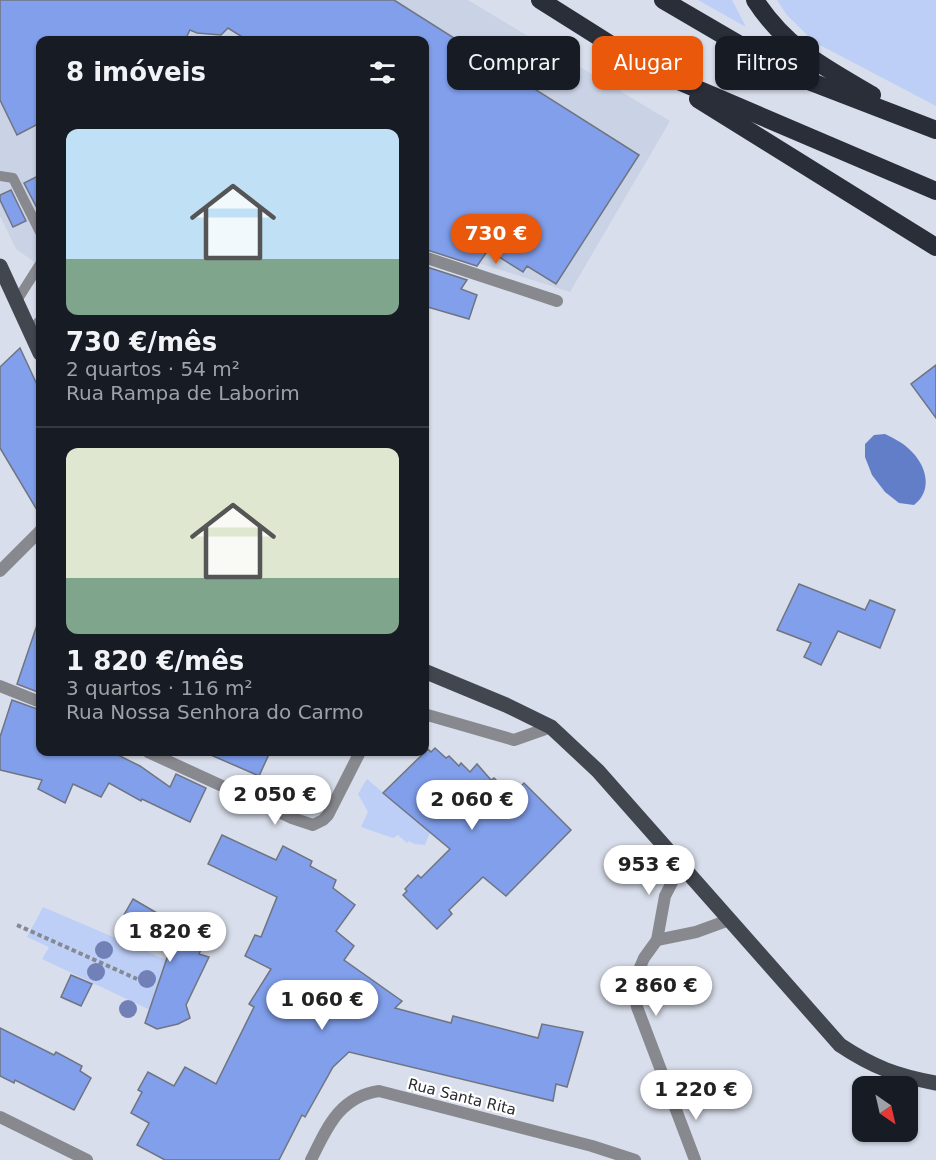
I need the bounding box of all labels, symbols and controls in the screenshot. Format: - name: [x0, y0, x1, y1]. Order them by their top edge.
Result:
- chip: Comprar: [447, 36, 580, 90]
- chip: Alugar: [592, 36, 703, 90]
- chip: Filtros: [715, 36, 819, 90]
- icon: filters: [366, 56, 399, 89]
- text: 8 imóveis: [66, 57, 206, 87]
- icon: home: [179, 168, 287, 276]
- pin: 730 €: [454, 214, 538, 265]
- text: 730 €: [465, 221, 527, 245]
- text: 730 €/mês: [66, 327, 217, 357]
- text: 2 quartos · 54 m²: [66, 357, 240, 381]
- text: Rua Rampa de Laborim: [66, 381, 300, 405]
- icon: home: [179, 487, 287, 595]
- text: 1 820 €/mês: [66, 646, 244, 676]
- text: 3 quartos · 116 m²: [66, 676, 253, 700]
- text: Rua Nossa Senhora do Carmo: [66, 700, 363, 724]
- pin: 2 050 €: [220, 775, 330, 826]
- pin: 2 060 €: [417, 780, 527, 831]
- text: 2 050 €: [233, 782, 317, 806]
- text: 2 060 €: [430, 787, 514, 811]
- pin: 953 €: [607, 845, 691, 896]
- text: 953 €: [618, 852, 680, 876]
- pin: 1 820 €: [115, 912, 225, 963]
- text: 1 820 €: [128, 919, 212, 943]
- pin: 2 860 €: [601, 966, 711, 1017]
- text: 2 860 €: [614, 973, 698, 997]
- pin: 1 060 €: [267, 980, 377, 1031]
- text: 1 060 €: [280, 987, 364, 1011]
- pin: 1 220 €: [641, 1070, 751, 1121]
- street label: Rua Santa Rita: [406, 1075, 518, 1119]
- north arrow: [852, 1076, 918, 1142]
- map controls: [852, 1076, 918, 1142]
- text: 1 220 €: [654, 1077, 738, 1101]

